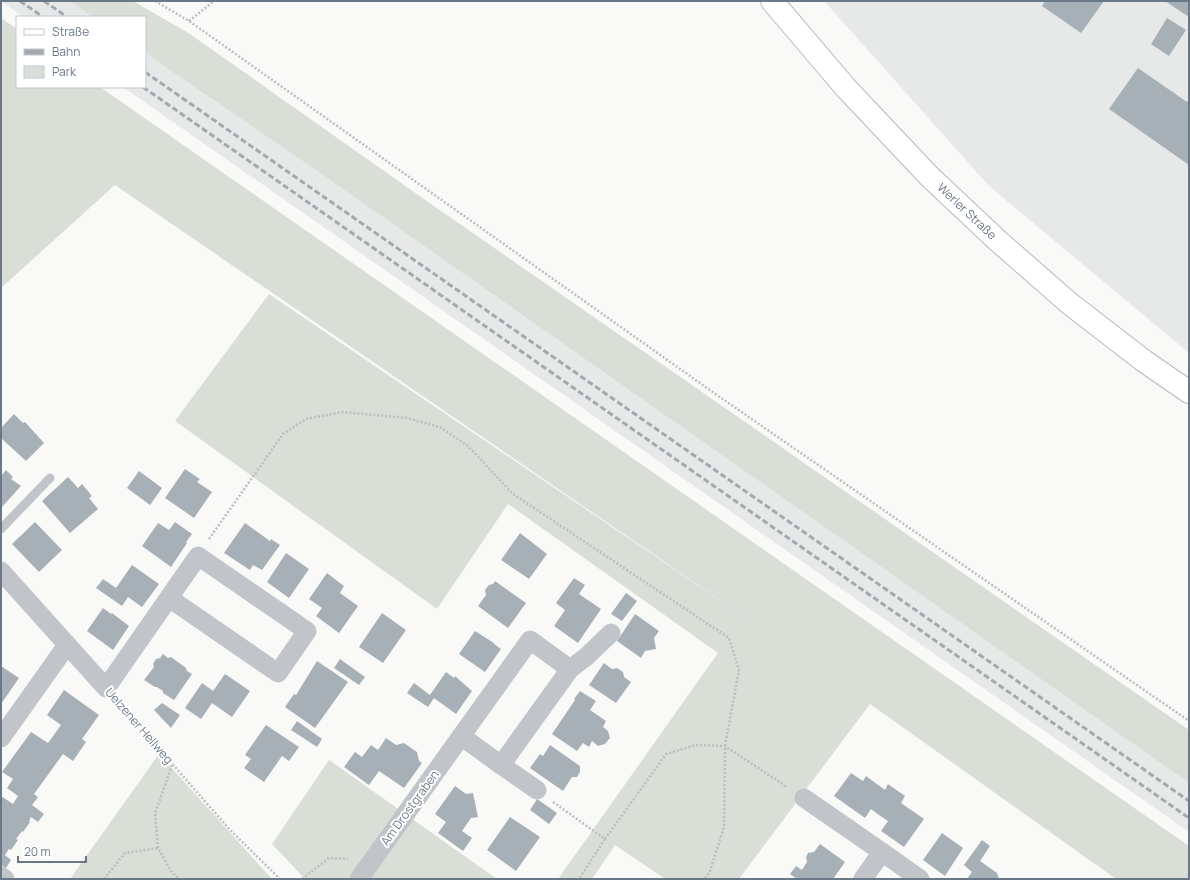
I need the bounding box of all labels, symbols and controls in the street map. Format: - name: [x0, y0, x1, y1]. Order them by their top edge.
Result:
- legend: [16, 16, 146, 88]
- text: Straße: [52, 23, 89, 40]
- text: Bahn: [52, 43, 80, 60]
- text: Park: [52, 63, 77, 80]
- street label: Werler Straße: [934, 179, 1000, 243]
- street label: Uelzener Hellweg: [102, 684, 177, 767]
- street label: Am Drostgraben: [376, 767, 443, 849]
- scale bar: [18, 838, 86, 864]
- text: 20 m: [24, 843, 51, 860]

